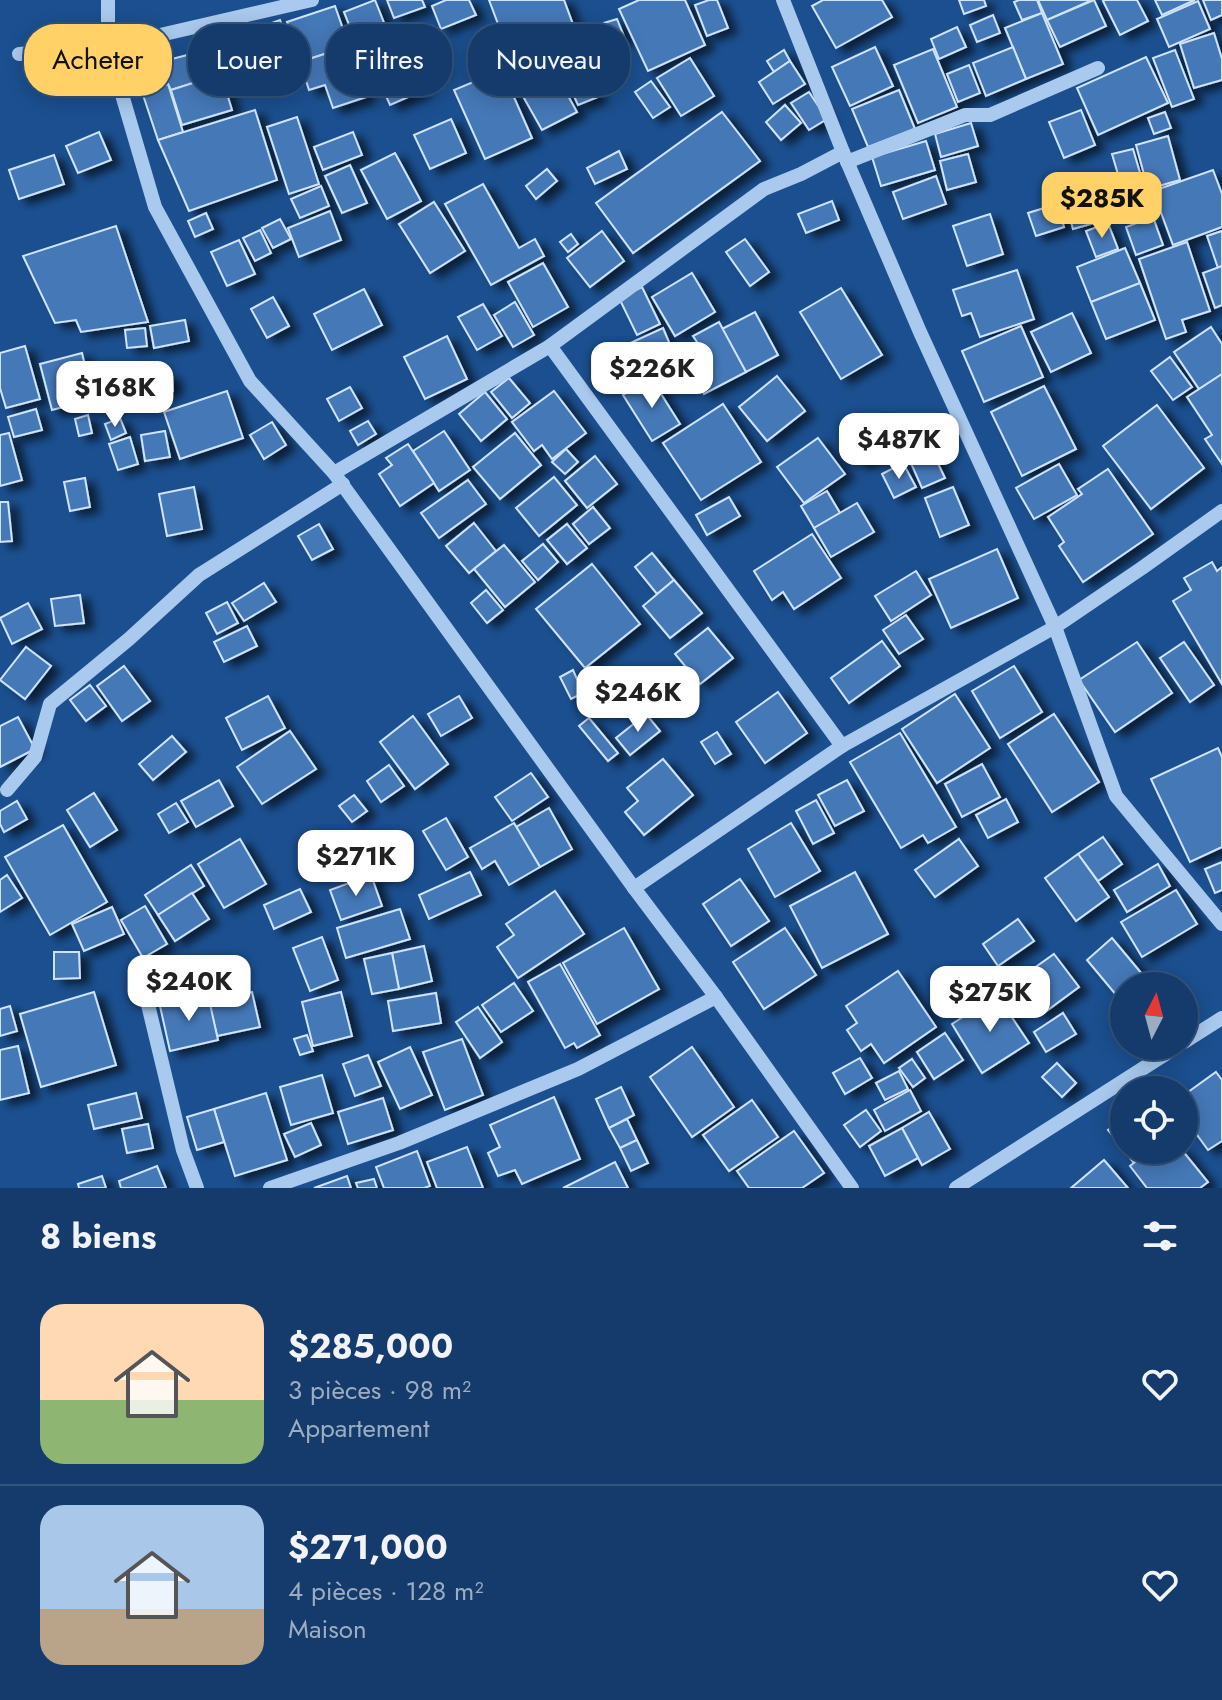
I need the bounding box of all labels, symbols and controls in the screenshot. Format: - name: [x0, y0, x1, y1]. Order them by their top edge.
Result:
- chip: Acheter: [24, 24, 172, 96]
- chip: Louer: [188, 24, 310, 96]
- chip: Filtres: [326, 24, 452, 96]
- chip: Nouveau: [468, 24, 630, 96]
- pin: $285K: [1046, 172, 1158, 240]
- text: $285K: [1060, 179, 1144, 217]
- pin: $226K: [596, 342, 708, 410]
- text: $226K: [609, 349, 695, 387]
- pin: $168K: [59, 361, 171, 429]
- text: $168K: [74, 368, 156, 406]
- pin: $487K: [843, 413, 955, 481]
- text: $487K: [857, 420, 941, 458]
- pin: $246K: [582, 666, 694, 734]
- text: $246K: [595, 673, 681, 711]
- pin: $271K: [300, 830, 412, 898]
- text: $271K: [316, 837, 396, 875]
- pin: $240K: [133, 955, 245, 1023]
- text: $240K: [146, 962, 232, 1000]
- pin: $275K: [934, 966, 1046, 1034]
- north arrow: [1110, 972, 1198, 1060]
- map controls: [1110, 972, 1198, 1164]
- text: $275K: [948, 973, 1032, 1011]
- button: locate: [1110, 1076, 1198, 1164]
- text: 8 biens: [40, 1212, 156, 1261]
- icon: filters: [1138, 1214, 1182, 1258]
- text: $285,000: [288, 1322, 453, 1371]
- icon: home: [104, 1336, 200, 1432]
- icon: heart: [1138, 1362, 1182, 1406]
- text: 3 pièces · 98 m²: [288, 1371, 471, 1409]
- text: Appartement: [288, 1409, 429, 1447]
- text: $271,000: [288, 1523, 448, 1572]
- icon: home: [104, 1537, 200, 1633]
- icon: heart: [1138, 1563, 1182, 1607]
- text: 4 pièces · 128 m²: [288, 1572, 483, 1610]
- text: Maison: [288, 1610, 367, 1648]

